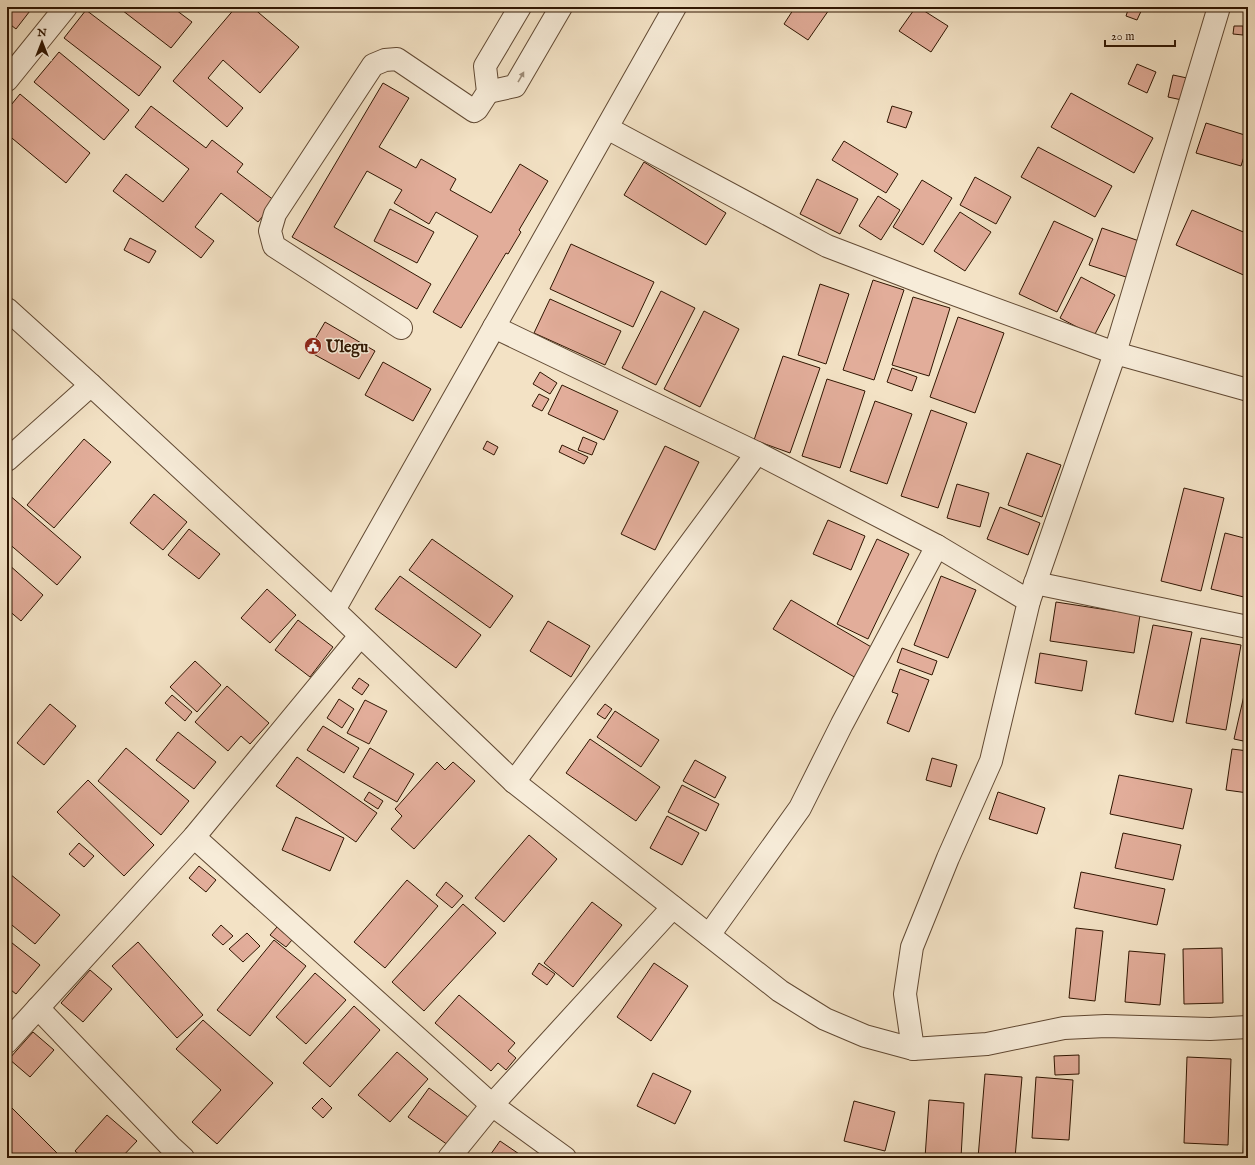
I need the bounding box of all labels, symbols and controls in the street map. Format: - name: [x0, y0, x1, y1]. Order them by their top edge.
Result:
- north arrow: [22, 22, 62, 62]
- scale bar: [1105, 22, 1175, 48]
- text: N: [36, 26, 47, 40]
- text: 20 m: [1111, 29, 1134, 44]
- one-way arrow: [517, 71, 524, 83]
- public building icon: Ulegu: [303, 336, 323, 356]
- place label: Ulegu: [325, 338, 369, 358]

